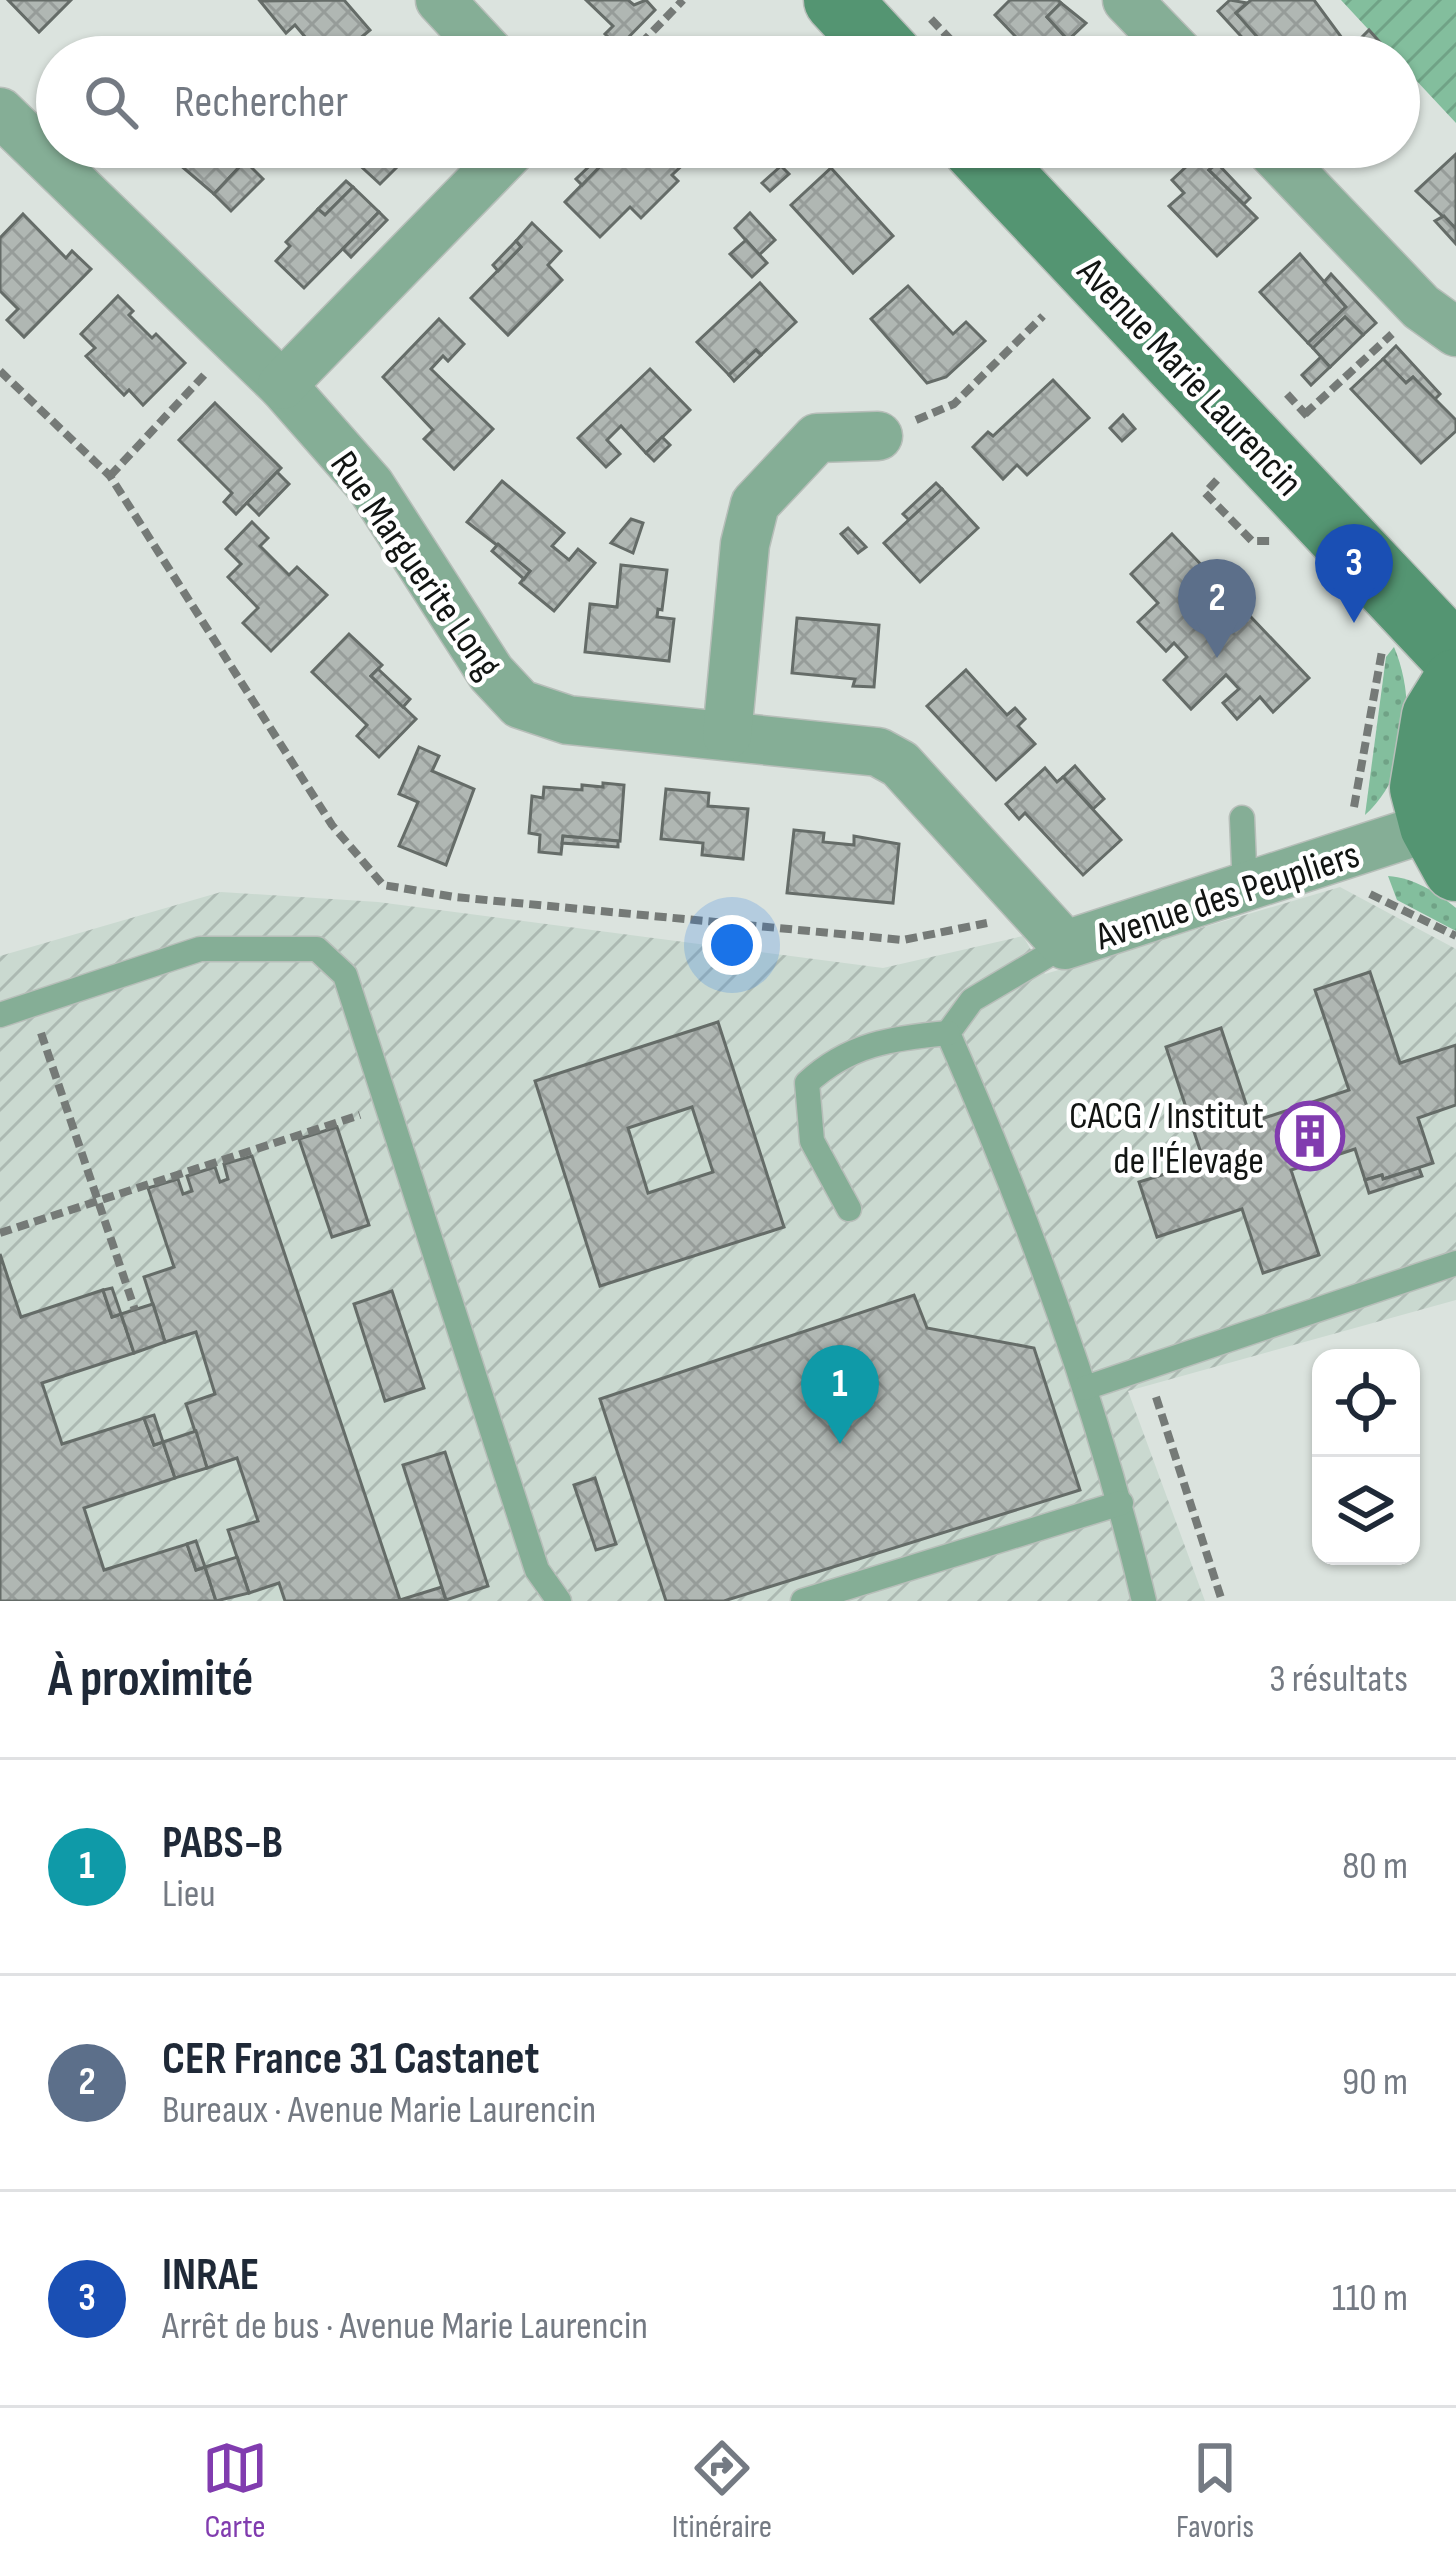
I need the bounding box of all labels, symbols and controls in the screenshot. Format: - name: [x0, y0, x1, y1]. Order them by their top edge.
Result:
- search box: [36, 36, 1420, 168]
- icon: search: [78, 69, 144, 135]
- text: Rechercher: [174, 75, 348, 130]
- street label: Avenue Marie Laurencin: [1066, 248, 1311, 506]
- street label: Rue Marguerite Long: [319, 443, 511, 688]
- pin: 3: [1315, 524, 1393, 623]
- pin: 2: [1178, 559, 1256, 658]
- street label: Avenue des Peupliers: [1089, 832, 1365, 961]
- your location: [702, 915, 762, 975]
- place label: CACG / Institut de l'Élevage: [1069, 1093, 1264, 1185]
- building icon: CACG / Institut de l'Élevage: [1275, 1101, 1345, 1171]
- pin: 1: [801, 1345, 879, 1444]
- map controls: [1312, 1349, 1420, 1565]
- button: locate: [1312, 1349, 1420, 1457]
- button: layers: [1312, 1457, 1420, 1565]
- text: À proximité: [48, 1649, 253, 1710]
- text: 3 résultats: [1269, 1656, 1408, 1703]
- text: PABS-B: [162, 1816, 283, 1871]
- text: 1: [79, 1843, 95, 1890]
- text: 80 m: [1342, 1843, 1408, 1890]
- text: Lieu: [162, 1871, 216, 1918]
- text: CER France 31 Castanet: [162, 2032, 539, 2087]
- text: 2: [78, 2059, 96, 2106]
- text: 90 m: [1342, 2059, 1408, 2106]
- text: Bureaux · Avenue Marie Laurencin: [162, 2087, 596, 2134]
- text: INRAE: [162, 2248, 259, 2303]
- text: 3: [78, 2275, 96, 2322]
- text: 110 m: [1332, 2275, 1408, 2322]
- text: Arrêt de bus · Avenue Marie Laurencin: [162, 2303, 648, 2350]
- tab: Carte: [202, 2435, 268, 2547]
- tab: Itinéraire: [672, 2435, 772, 2547]
- tab: Favoris: [1176, 2435, 1254, 2547]

